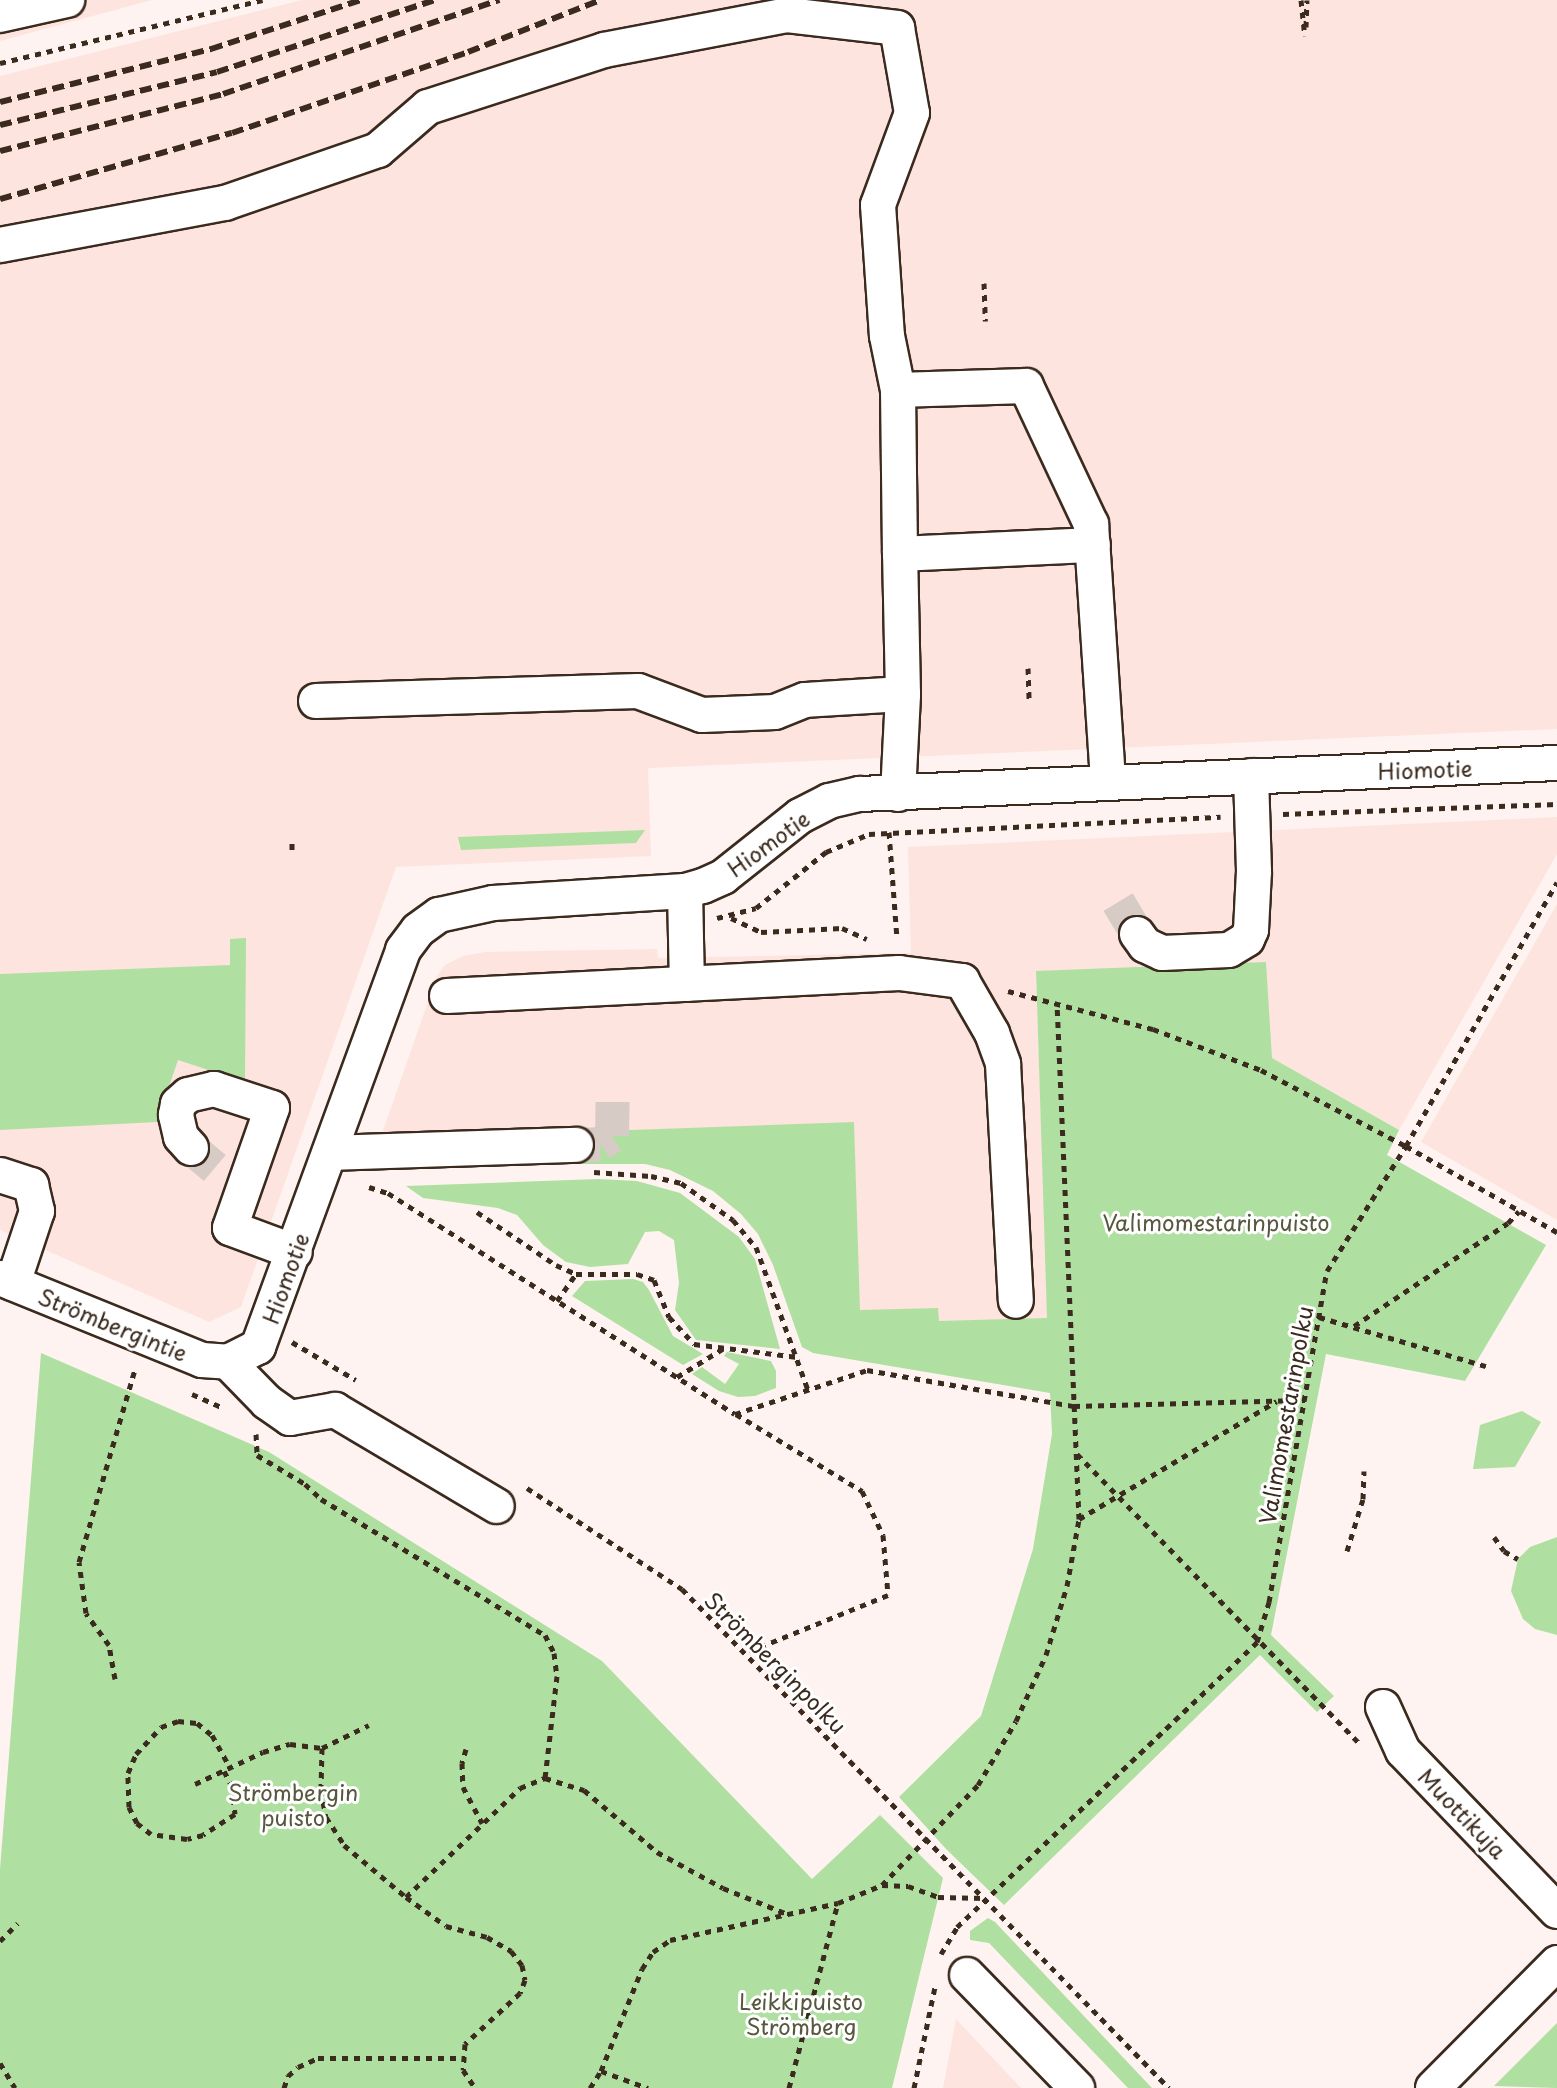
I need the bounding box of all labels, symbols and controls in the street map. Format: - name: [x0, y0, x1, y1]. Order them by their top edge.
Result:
- street label: Hiomotie: [1377, 754, 1473, 784]
- street label: Hiomotie: [722, 804, 814, 882]
- park label: Valimomestarinpuisto: [1102, 1209, 1330, 1235]
- street label: Hiomotie: [256, 1229, 314, 1327]
- street label: Strömbergintie: [35, 1282, 191, 1366]
- street label: Valimomestarinpolku: [1253, 1304, 1317, 1526]
- street label: Strömberginpolku: [700, 1586, 852, 1738]
- street label: Muottikuja: [1414, 1763, 1512, 1863]
- park label: Strömbergin puisto: [228, 1778, 358, 1830]
- park label: Leikkipuisto Strömberg: [739, 1987, 863, 2038]

